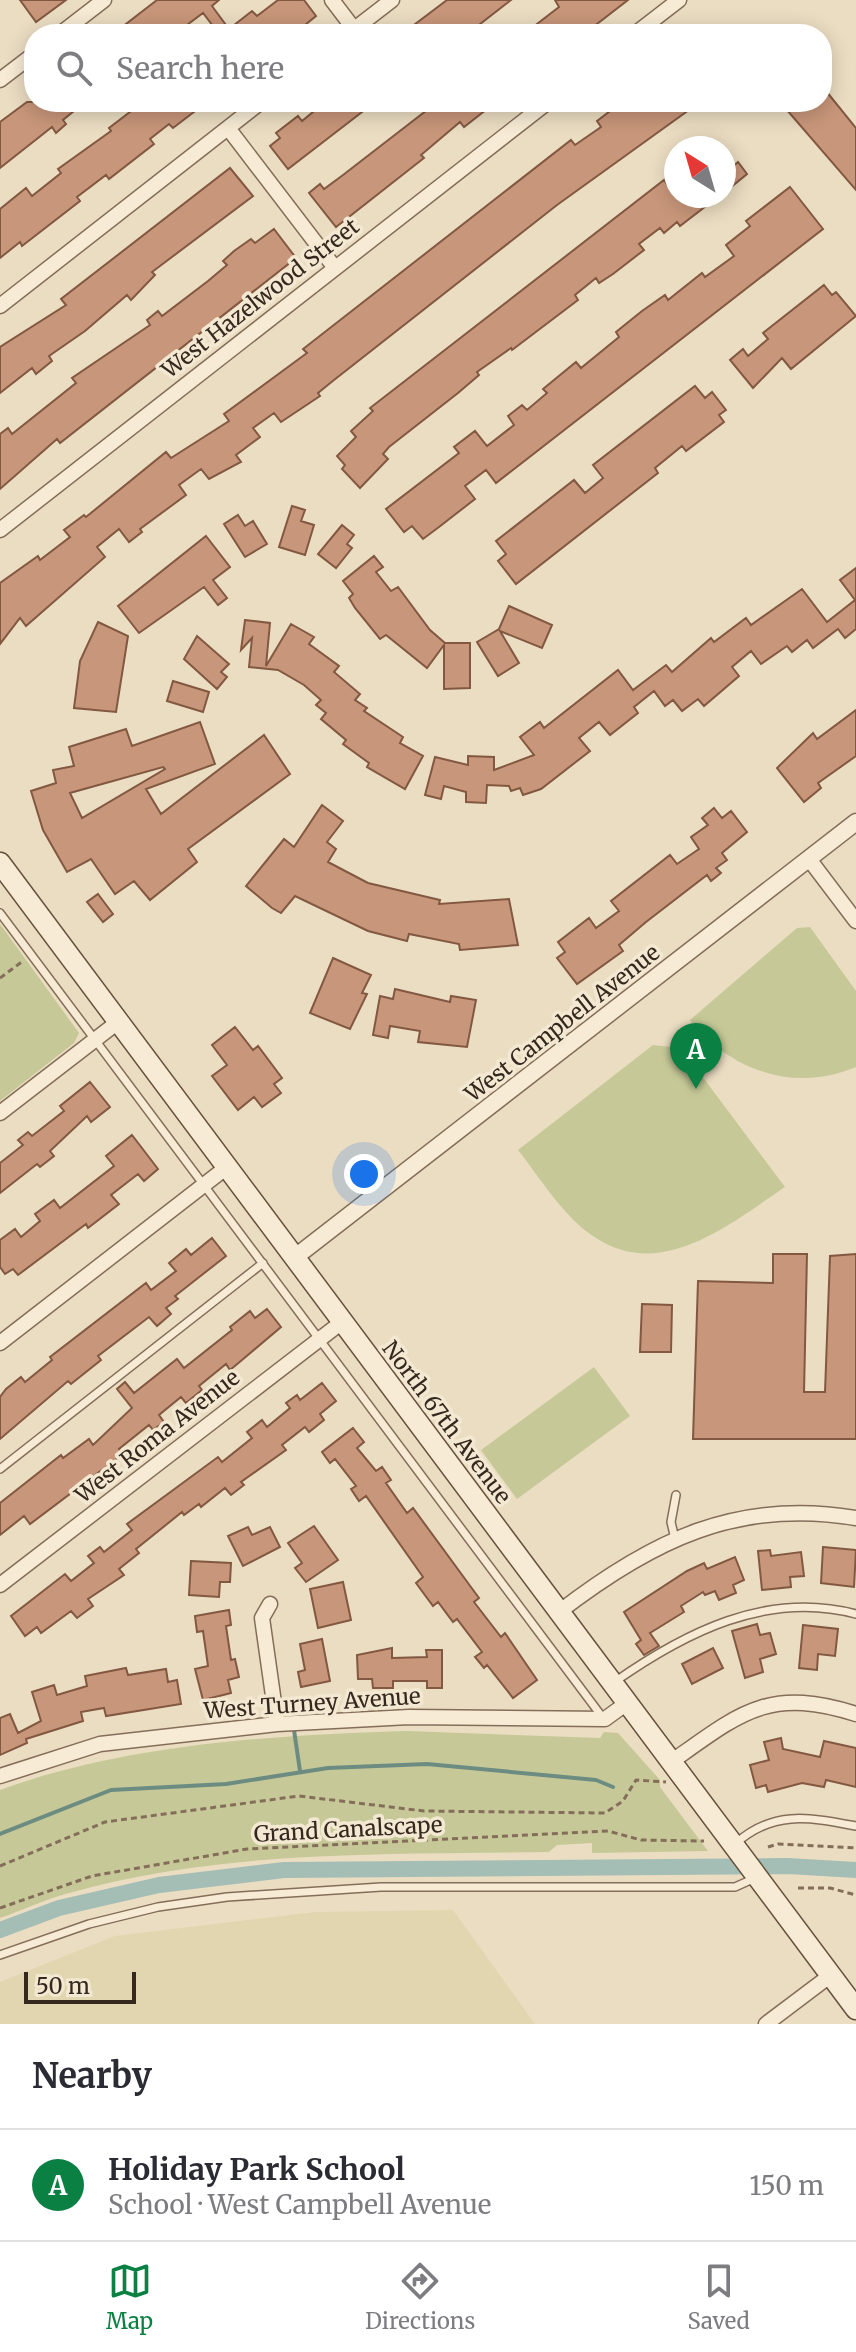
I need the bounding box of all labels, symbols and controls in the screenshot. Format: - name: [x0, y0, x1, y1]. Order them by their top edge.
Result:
- search box: [24, 24, 832, 112]
- icon: search: [52, 46, 96, 90]
- text: Search here: [116, 49, 284, 87]
- north arrow: [664, 136, 736, 208]
- street label: West Hazelwood Street: [155, 212, 365, 384]
- street label: West Campbell Avenue: [458, 938, 665, 1108]
- pin: A: [670, 1023, 722, 1089]
- your location: [344, 1154, 384, 1194]
- street label: North 67th Avenue: [377, 1335, 517, 1509]
- street label: West Roma Avenue: [68, 1363, 245, 1510]
- street label: West Turney Avenue: [202, 1681, 421, 1725]
- street label: Grand Canalscape: [253, 1810, 443, 1848]
- scale bar: [24, 1968, 136, 2004]
- text: 50 m: [36, 1972, 90, 2000]
- text: Nearby: [32, 2055, 152, 2097]
- text: Holiday Park School: [108, 2150, 405, 2188]
- text: A: [49, 2169, 67, 2202]
- text: 150 m: [750, 2169, 824, 2202]
- text: School · West Campbell Avenue: [108, 2188, 491, 2221]
- tab: Map: [106, 2259, 153, 2335]
- tab: Directions: [365, 2259, 475, 2335]
- tab: Saved: [688, 2259, 750, 2335]

